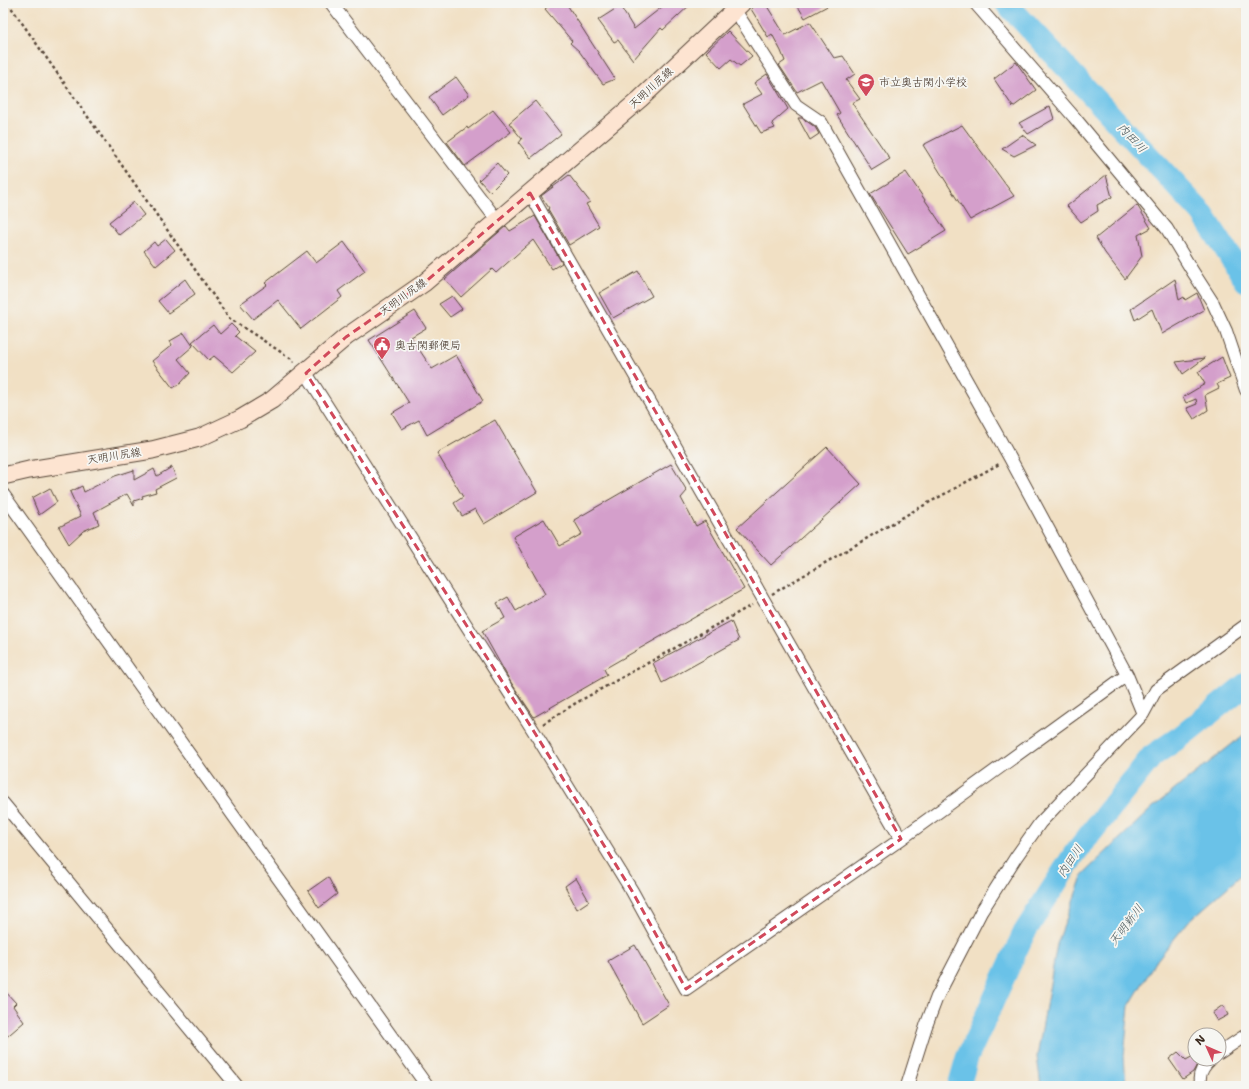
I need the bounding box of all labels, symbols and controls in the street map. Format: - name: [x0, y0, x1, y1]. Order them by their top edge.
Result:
- street label: 天明川尻線: [626, 64, 676, 112]
- school or university icon: 市立奥古閑小学校: [856, 72, 876, 97]
- place label: 市立奥古閑小学校: [879, 75, 967, 90]
- water label: 内田川: [1114, 119, 1150, 157]
- street label: 天明川尻線: [376, 275, 430, 319]
- public building icon: 奥古閑郵便局: [372, 335, 392, 360]
- place label: 奥古閑郵便局: [395, 338, 461, 353]
- street label: 天明川尻線: [86, 444, 142, 468]
- water label: 内田川: [1053, 842, 1087, 880]
- water label: 天明新川: [1105, 901, 1147, 949]
- north arrow: [1187, 1027, 1227, 1067]
- text: N: [1192, 1032, 1209, 1049]

